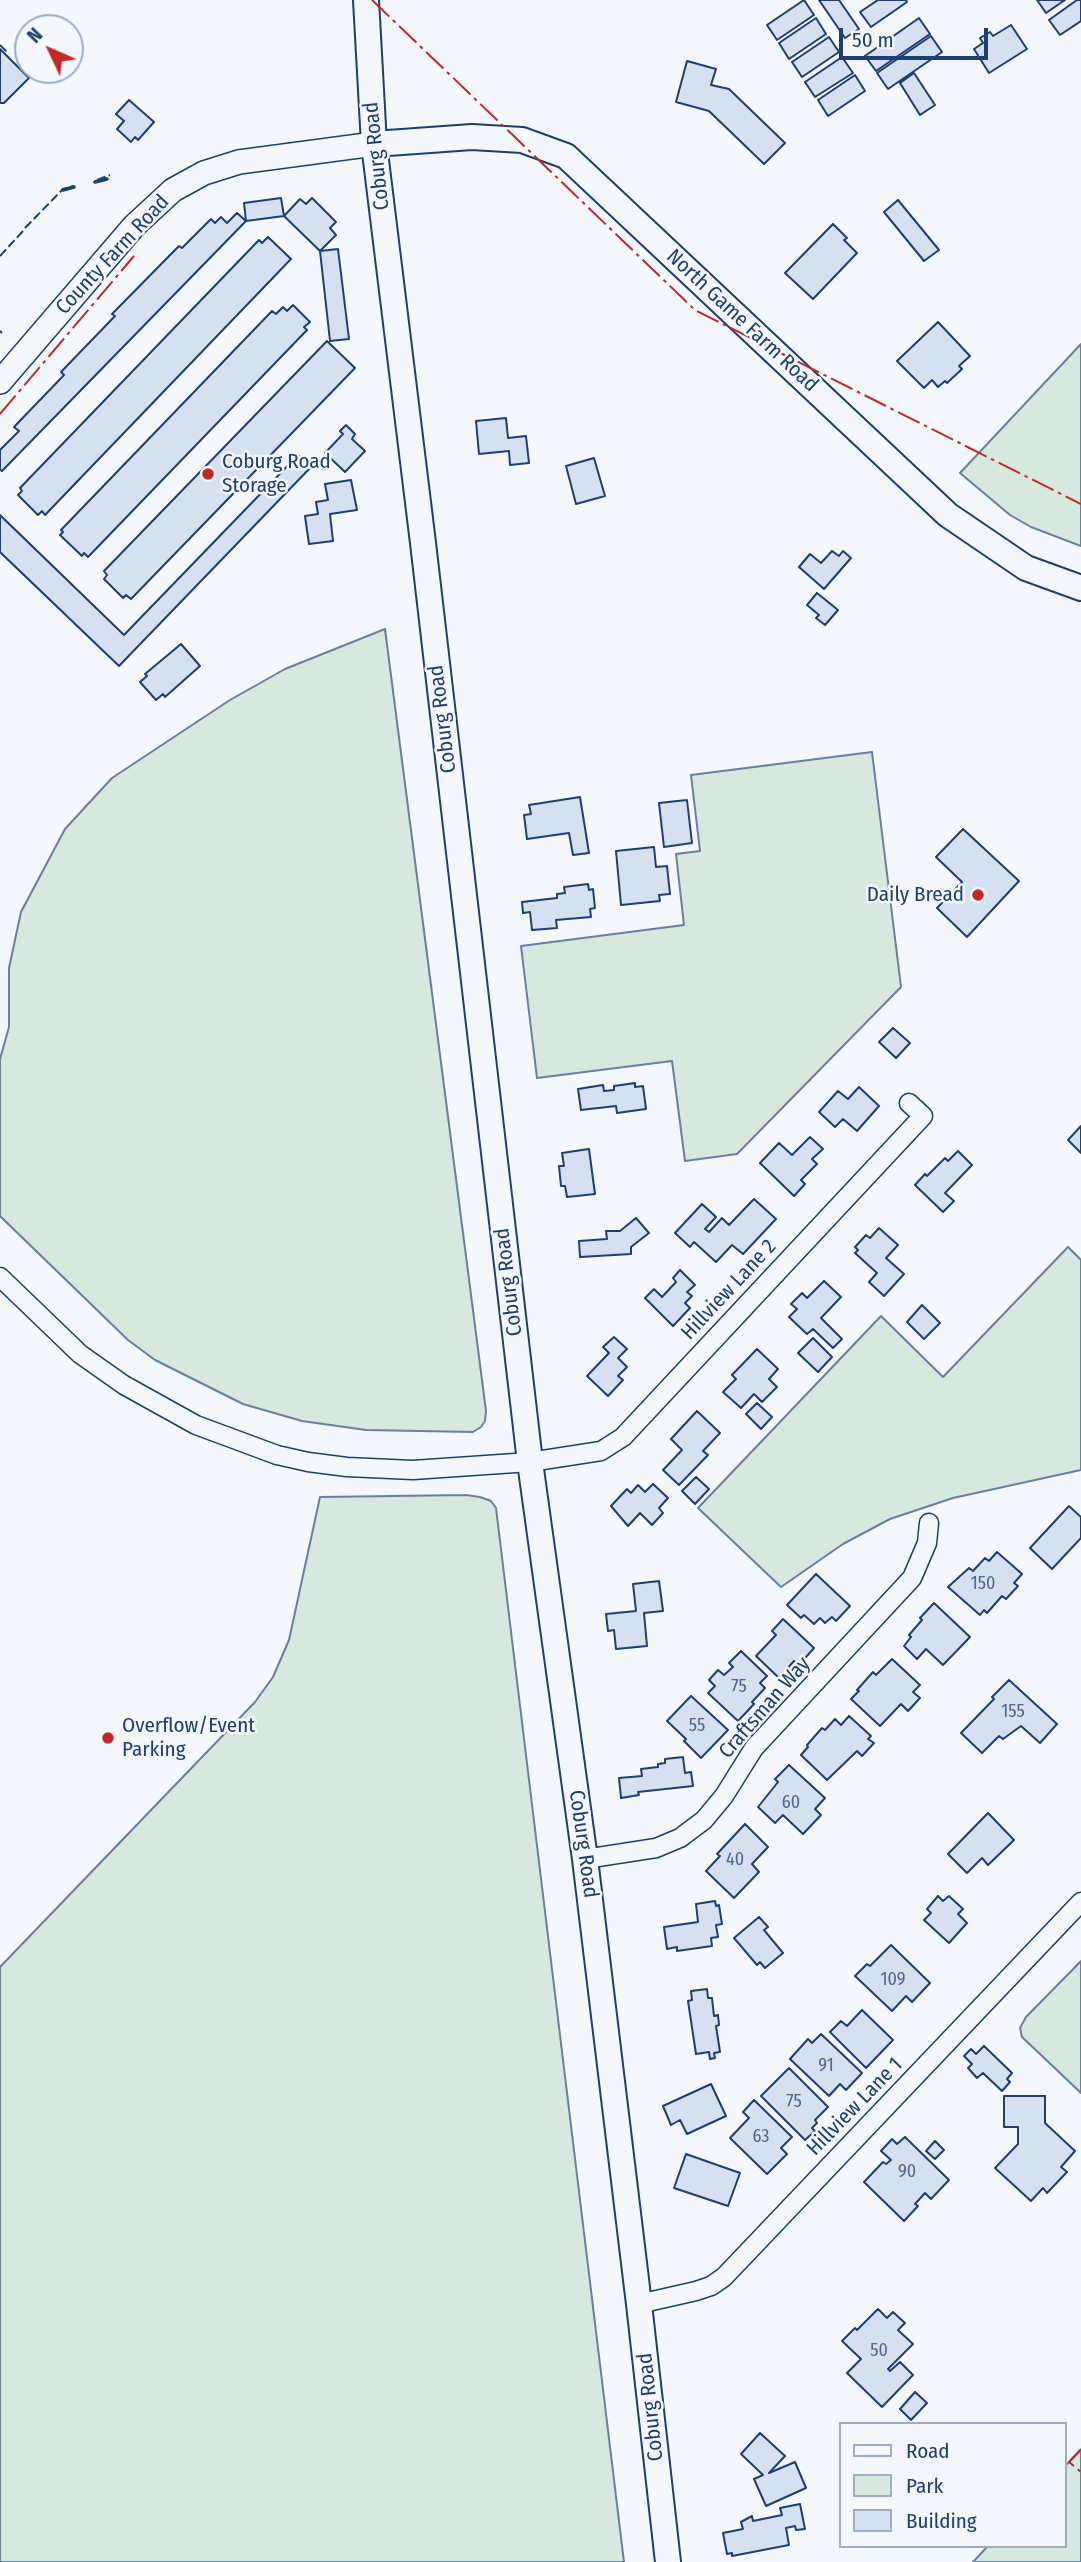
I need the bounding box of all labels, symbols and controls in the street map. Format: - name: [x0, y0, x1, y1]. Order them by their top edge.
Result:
- north arrow: [14, 14, 84, 84]
- scale bar: [843, 14, 992, 58]
- text: N: [23, 23, 47, 48]
- text: 50 m: [852, 27, 894, 53]
- street label: Coburg Road: [359, 101, 395, 211]
- street label: County Farm Road: [51, 190, 175, 320]
- street label: North Game Farm Road: [661, 244, 823, 398]
- place label: Coburg Road Storage: [222, 449, 331, 499]
- marker: Coburg Road Storage: [200, 466, 216, 482]
- street label: Coburg Road: [424, 663, 462, 775]
- place label: Daily Bread: [867, 882, 964, 908]
- marker: Daily Bread: [970, 887, 986, 903]
- street label: Coburg Road: [490, 1226, 528, 1338]
- street label: Hillview Lane 2: [676, 1235, 782, 1345]
- house number: 150: [971, 1573, 995, 1595]
- street label: Craftsman Way: [714, 1652, 816, 1764]
- house number: 75: [731, 1676, 747, 1698]
- house number: 155: [1001, 1701, 1025, 1723]
- place label: Overflow/Event Parking: [122, 1713, 255, 1763]
- house number: 55: [689, 1715, 705, 1737]
- marker: Overflow/Event Parking: [100, 1730, 116, 1746]
- street label: Coburg Road: [563, 1788, 603, 1900]
- house number: 60: [782, 1792, 800, 1814]
- house number: 40: [726, 1849, 744, 1871]
- house number: 109: [880, 1969, 906, 1991]
- street label: Hillview Lane 1: [802, 2053, 908, 2161]
- house number: 91: [818, 2055, 834, 2077]
- house number: 75: [786, 2091, 802, 2113]
- house number: 63: [753, 2126, 769, 2148]
- house number: 90: [898, 2161, 916, 2183]
- house number: 50: [870, 2340, 888, 2362]
- street label: Coburg Road: [633, 2352, 669, 2462]
- legend: [839, 2422, 1067, 2548]
- text: Road: [906, 2438, 950, 2464]
- text: Park: [906, 2473, 943, 2499]
- text: Building: [906, 2508, 977, 2534]

